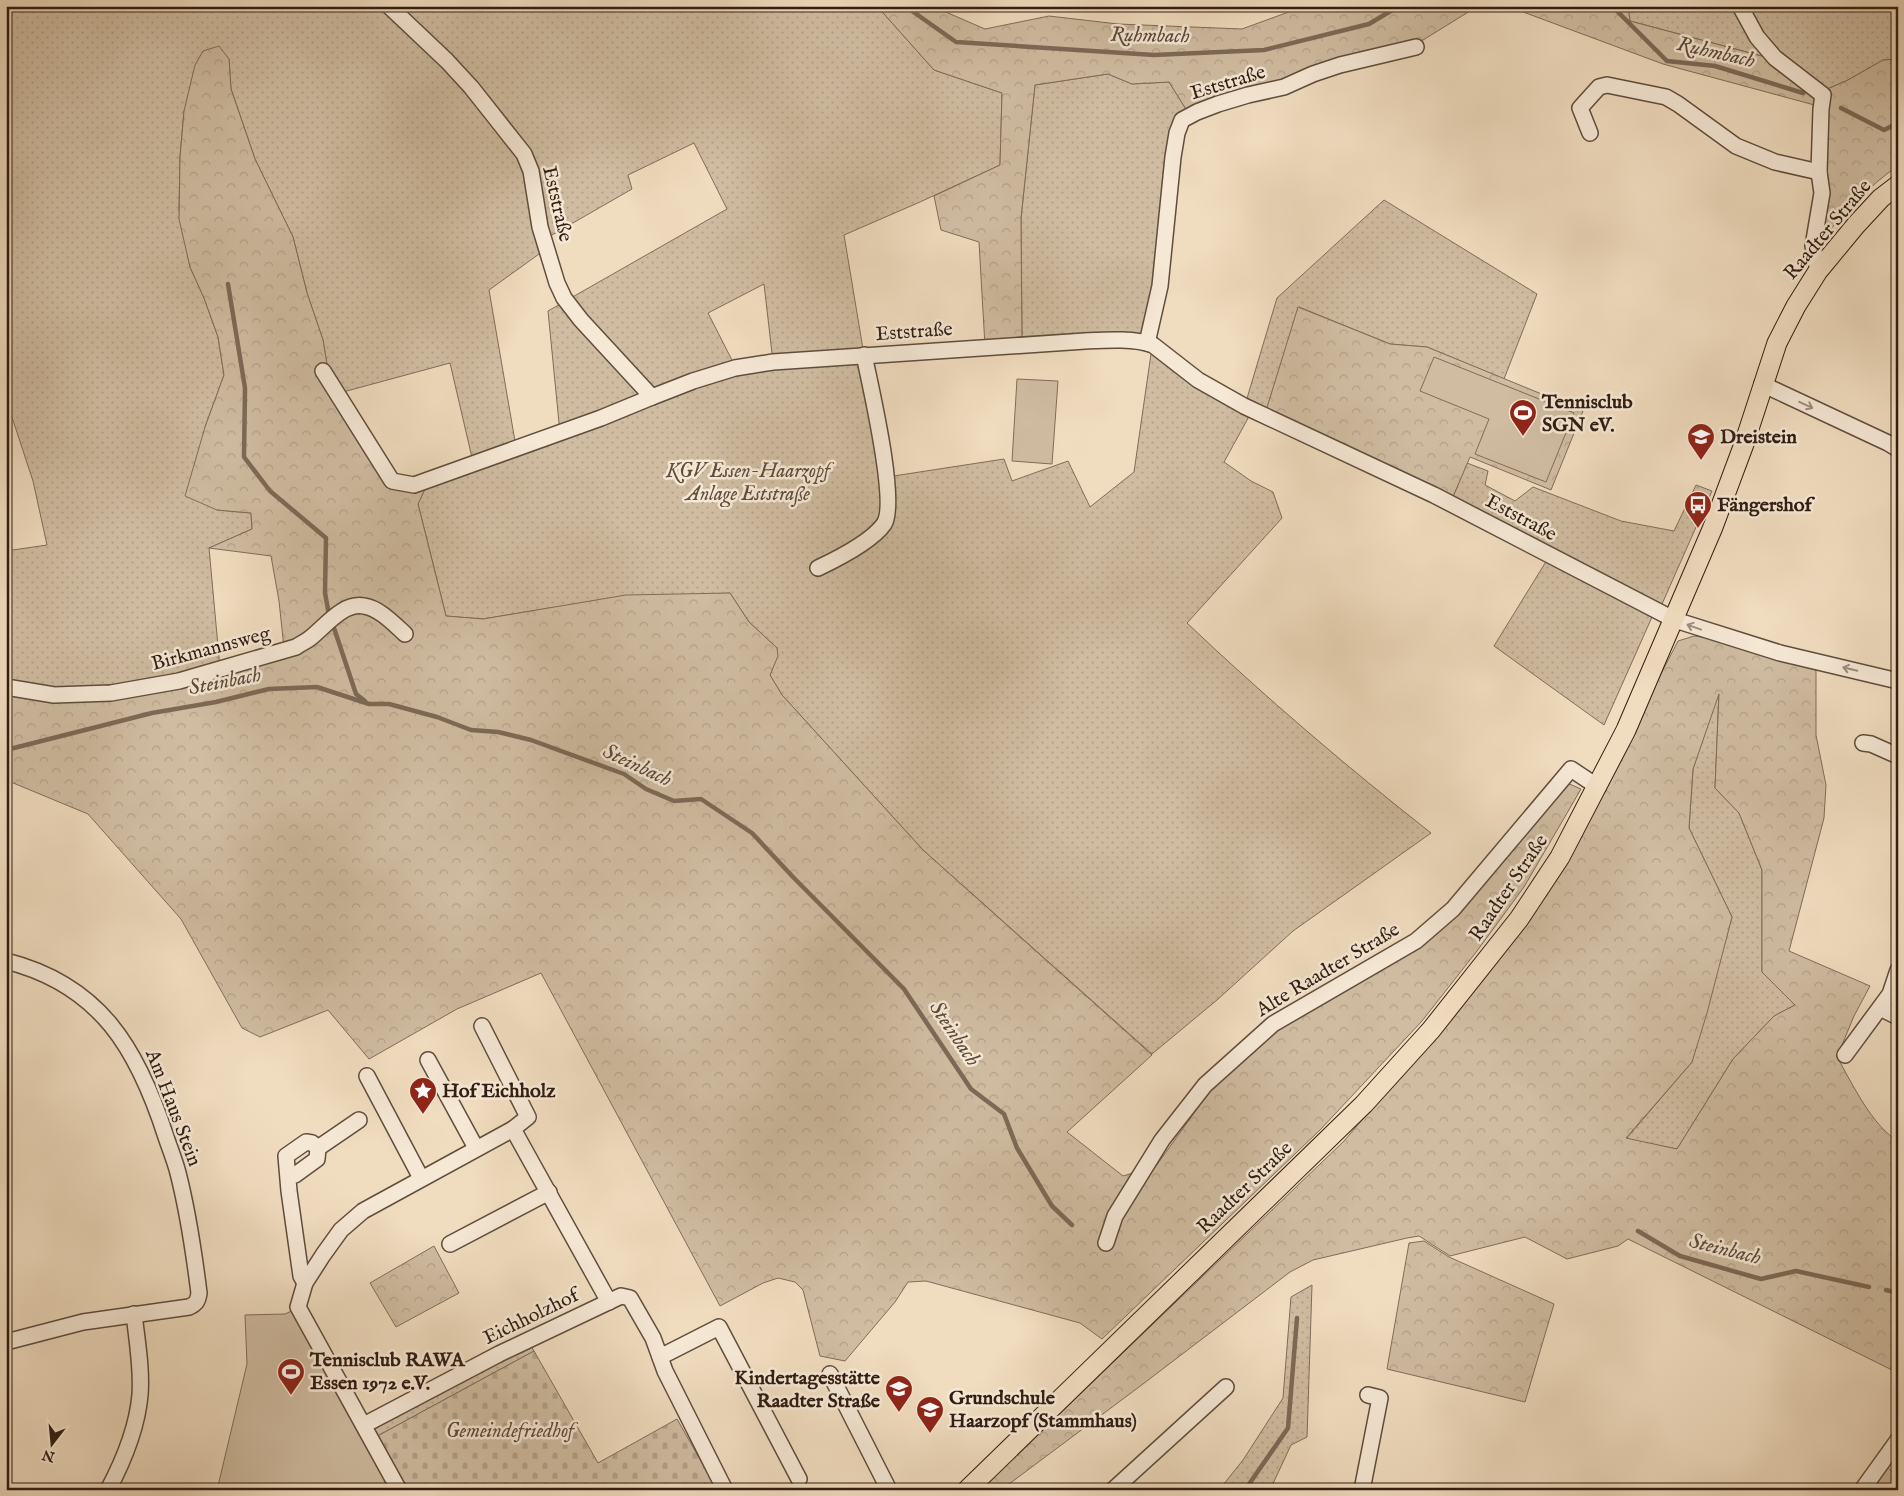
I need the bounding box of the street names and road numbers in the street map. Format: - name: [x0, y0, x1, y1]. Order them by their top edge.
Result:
- street label: Eststraße: [1187, 60, 1269, 106]
- street label: Eststraße: [536, 164, 578, 244]
- street label: Raadter Straße: [1779, 175, 1877, 285]
- street label: Eststraße: [875, 317, 953, 347]
- street label: Eststraße: [1481, 489, 1561, 547]
- street label: Birkmannsweg: [149, 621, 274, 677]
- street label: Raadter Straße: [1464, 830, 1554, 946]
- street label: Alte Raadter Straße: [1251, 917, 1404, 1023]
- street label: Am Haus Stein: [139, 1045, 207, 1170]
- street label: Raadter Straße: [1192, 1136, 1298, 1240]
- street label: Eichholzhof: [479, 1282, 586, 1351]

